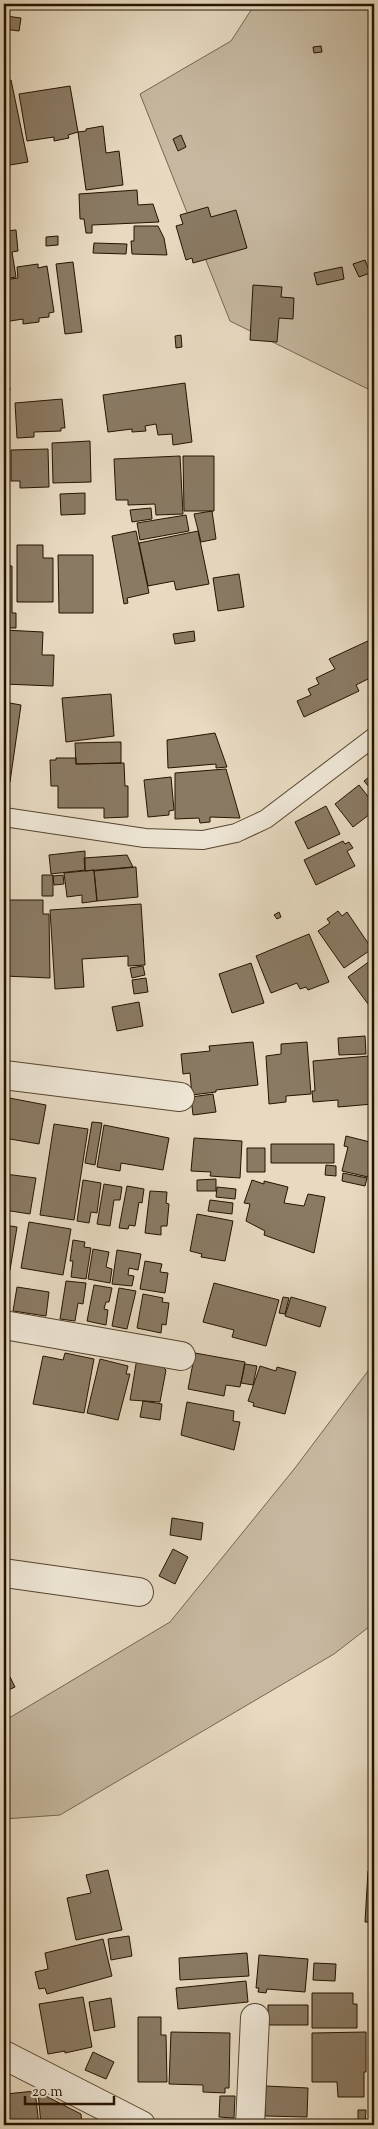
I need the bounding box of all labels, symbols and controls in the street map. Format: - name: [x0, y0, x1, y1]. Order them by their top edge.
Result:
- scale bar: [25, 2074, 114, 2106]
- text: 20 m: [32, 2082, 63, 2103]

